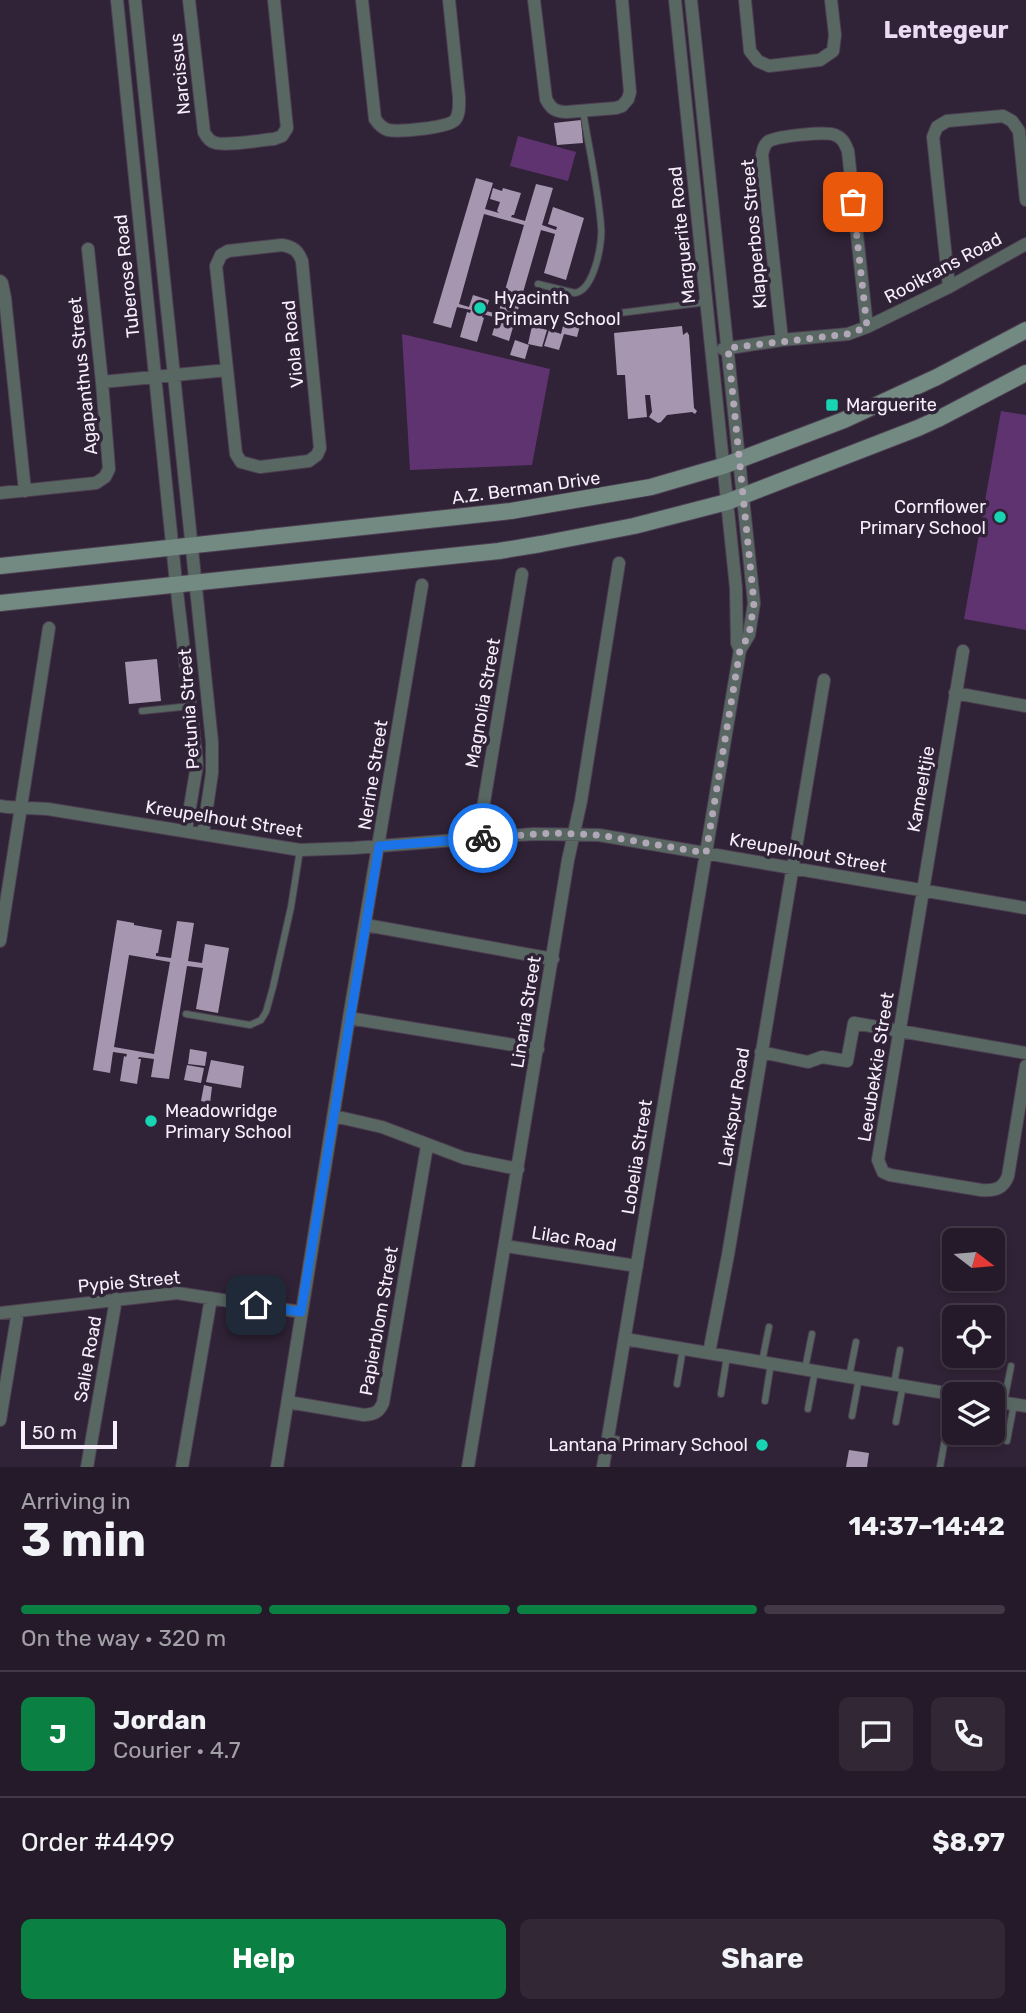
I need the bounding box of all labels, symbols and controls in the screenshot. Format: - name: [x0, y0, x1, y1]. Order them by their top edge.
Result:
- district label: Lentegeur: [884, 16, 1009, 44]
- street label: Narcissus: [165, 32, 195, 116]
- street label: Klapperbos Street: [736, 158, 772, 310]
- street label: Marguerite Road: [664, 165, 700, 305]
- pin: [823, 172, 883, 232]
- icon: bag: [834, 183, 872, 221]
- street label: Tuberose Road: [110, 213, 144, 339]
- street label: Rooikrans Road: [881, 228, 1005, 308]
- place label: Hyacinth Primary School: [494, 287, 621, 330]
- street label: Agapanthus Street: [64, 296, 102, 456]
- street label: Viola Road: [277, 299, 309, 389]
- marker: Hyacinth Primary School: [472, 300, 488, 316]
- place label: Marguerite: [846, 394, 937, 416]
- marker: Marguerite: [824, 397, 840, 413]
- street label: A.Z. Berman Drive: [450, 467, 602, 509]
- place label: Cornflower Primary School: [859, 496, 986, 539]
- marker: Cornflower Primary School: [992, 509, 1008, 525]
- street label: Magnolia Street: [461, 636, 505, 770]
- street label: Petunia Street: [174, 648, 204, 770]
- street label: Nerine Street: [353, 718, 393, 832]
- street label: Kameeltjie: [903, 744, 939, 834]
- street label: Kreupelhout Street: [144, 796, 304, 842]
- courier: [448, 803, 518, 873]
- icon: bike: [464, 819, 502, 857]
- street label: Kreupelhout Street: [728, 828, 888, 878]
- street label: Linaria Street: [506, 955, 546, 1069]
- street label: Leeubekkie Street: [853, 991, 899, 1143]
- street label: Larkspur Road: [714, 1046, 754, 1168]
- street label: Lobelia Street: [617, 1098, 657, 1216]
- place label: Meadowridge Primary School: [165, 1100, 292, 1143]
- marker: Meadowridge Primary School: [143, 1113, 159, 1129]
- street label: Lilac Road: [530, 1221, 618, 1257]
- north arrow: [942, 1228, 1004, 1292]
- map controls: [942, 1228, 1005, 1445]
- street label: Papierblom Street: [355, 1245, 403, 1397]
- street label: Pypie Street: [77, 1267, 181, 1297]
- pin: [226, 1275, 286, 1335]
- icon: home: [237, 1286, 275, 1324]
- button: locate: [942, 1305, 1005, 1368]
- street label: Salie Road: [70, 1314, 106, 1404]
- button: layers: [942, 1382, 1005, 1445]
- scale bar: [21, 1418, 117, 1450]
- text: 50 m: [32, 1421, 77, 1444]
- place label: Lantana Primary School: [548, 1434, 748, 1456]
- marker: Lantana Primary School: [754, 1437, 770, 1453]
- text: Arriving in: [21, 1487, 131, 1515]
- text: 14:37–14:42: [848, 1511, 1005, 1542]
- text: 3 min: [21, 1513, 146, 1568]
- text: On the way · 320 m: [21, 1624, 226, 1652]
- button: chat: [839, 1697, 913, 1771]
- button: phone: [931, 1697, 1005, 1771]
- text: Jordan: [113, 1705, 206, 1736]
- text: J: [49, 1719, 67, 1750]
- text: Courier · 4.7: [113, 1736, 240, 1764]
- text: Order #4499: [21, 1827, 175, 1858]
- text: $8.97: [932, 1827, 1005, 1858]
- button: Help: [21, 1919, 506, 1999]
- button: Share: [520, 1919, 1005, 1999]

